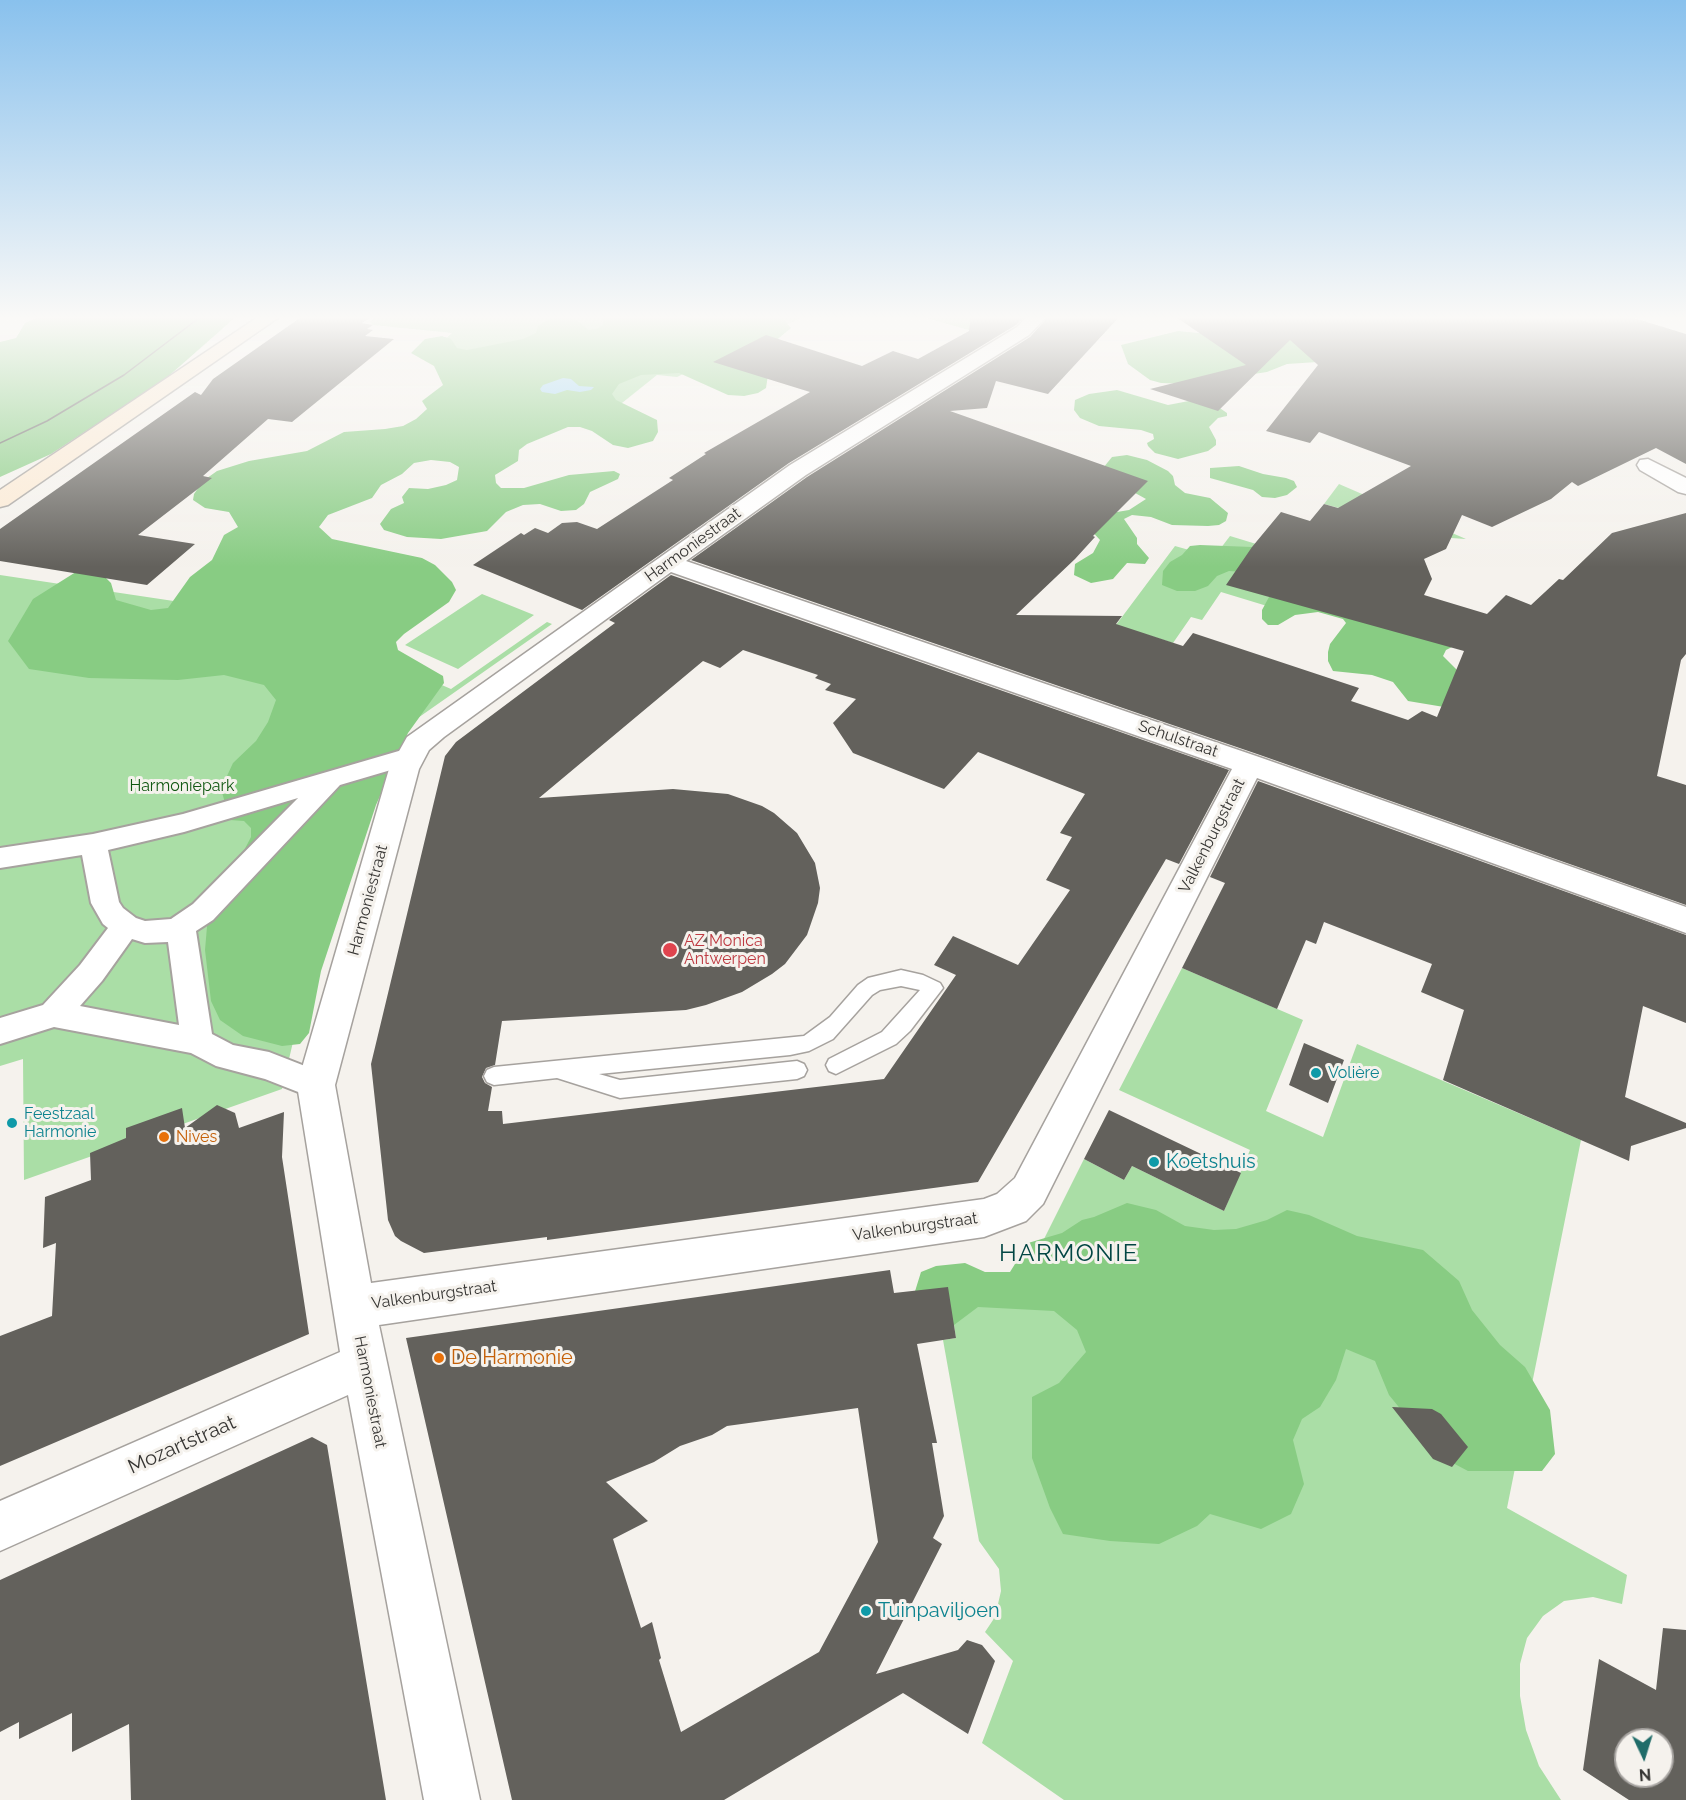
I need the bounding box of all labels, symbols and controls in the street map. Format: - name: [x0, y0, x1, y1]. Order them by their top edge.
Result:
- street label: Harmoniestraat: [641, 504, 745, 586]
- street label: Schulstraat: [1136, 716, 1220, 762]
- park label: Harmoniepark: [129, 776, 235, 796]
- street label: Valkenburgstraat: [1175, 776, 1249, 896]
- street label: Harmoniestraat: [344, 843, 392, 957]
- place label: AZ Monica Antwerpen: [684, 931, 766, 969]
- marker: AZ Monica Antwerpen: [661, 941, 679, 959]
- place label: Volière: [1328, 1063, 1379, 1083]
- marker: Volière: [1309, 1066, 1323, 1080]
- place label: Feestzaal Harmonie: [24, 1104, 96, 1142]
- marker: Feestzaal Harmonie: [5, 1116, 19, 1130]
- place label: Nives: [176, 1127, 217, 1147]
- marker: Nives: [157, 1130, 171, 1144]
- place label: Koetshuis: [1166, 1150, 1256, 1174]
- marker: Koetshuis: [1147, 1155, 1161, 1169]
- street label: Valkenburgstraat: [851, 1209, 979, 1245]
- district label: HARMONIE: [999, 1240, 1139, 1268]
- street label: Valkenburgstraat: [370, 1277, 498, 1313]
- street label: Harmoniestraat: [350, 1334, 390, 1450]
- place label: De Harmonie: [451, 1346, 573, 1370]
- marker: De Harmonie: [432, 1351, 446, 1365]
- street label: Mozartstraat: [124, 1411, 240, 1479]
- place label: Tuinpaviljoen: [878, 1599, 1000, 1623]
- marker: Tuinpaviljoen: [859, 1604, 873, 1618]
- north arrow: [1614, 1728, 1674, 1788]
- text: N: [1638, 1765, 1652, 1784]

